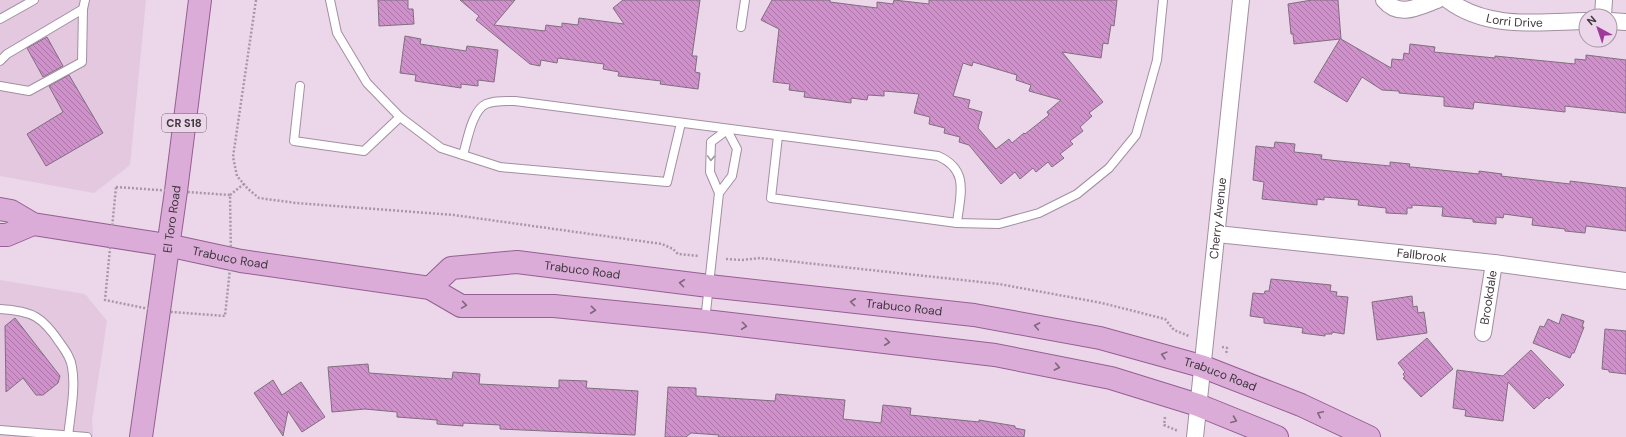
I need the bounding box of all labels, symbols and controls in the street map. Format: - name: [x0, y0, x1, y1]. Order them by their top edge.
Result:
- north arrow: [1578, 8, 1618, 48]
- street label: Lorri Drive: [1485, 10, 1543, 31]
- text: N: [1584, 12, 1599, 28]
- road number: CR S18: [162, 114, 206, 132]
- one-way arrow: [706, 155, 715, 161]
- street label: Cherry Avenue: [1206, 176, 1230, 260]
- street label: El Toro Road: [159, 185, 185, 254]
- street label: Trabuco Road: [191, 243, 269, 273]
- street label: Fallbrook: [1396, 245, 1448, 266]
- street label: Trabuco Road: [543, 257, 621, 283]
- street label: Brookdale: [1476, 269, 1501, 326]
- one-way arrow: [679, 279, 685, 288]
- street label: Trabuco Road: [865, 295, 943, 319]
- one-way arrow: [850, 297, 856, 306]
- one-way arrow: [461, 300, 467, 309]
- one-way arrow: [590, 305, 596, 314]
- one-way arrow: [741, 321, 747, 330]
- one-way arrow: [1034, 322, 1040, 331]
- one-way arrow: [884, 337, 890, 346]
- one-way arrow: [1161, 351, 1168, 360]
- street label: Trabuco Road: [1182, 354, 1259, 395]
- one-way arrow: [1053, 363, 1060, 371]
- one-way arrow: [1316, 411, 1324, 419]
- one-way arrow: [1231, 415, 1238, 423]

